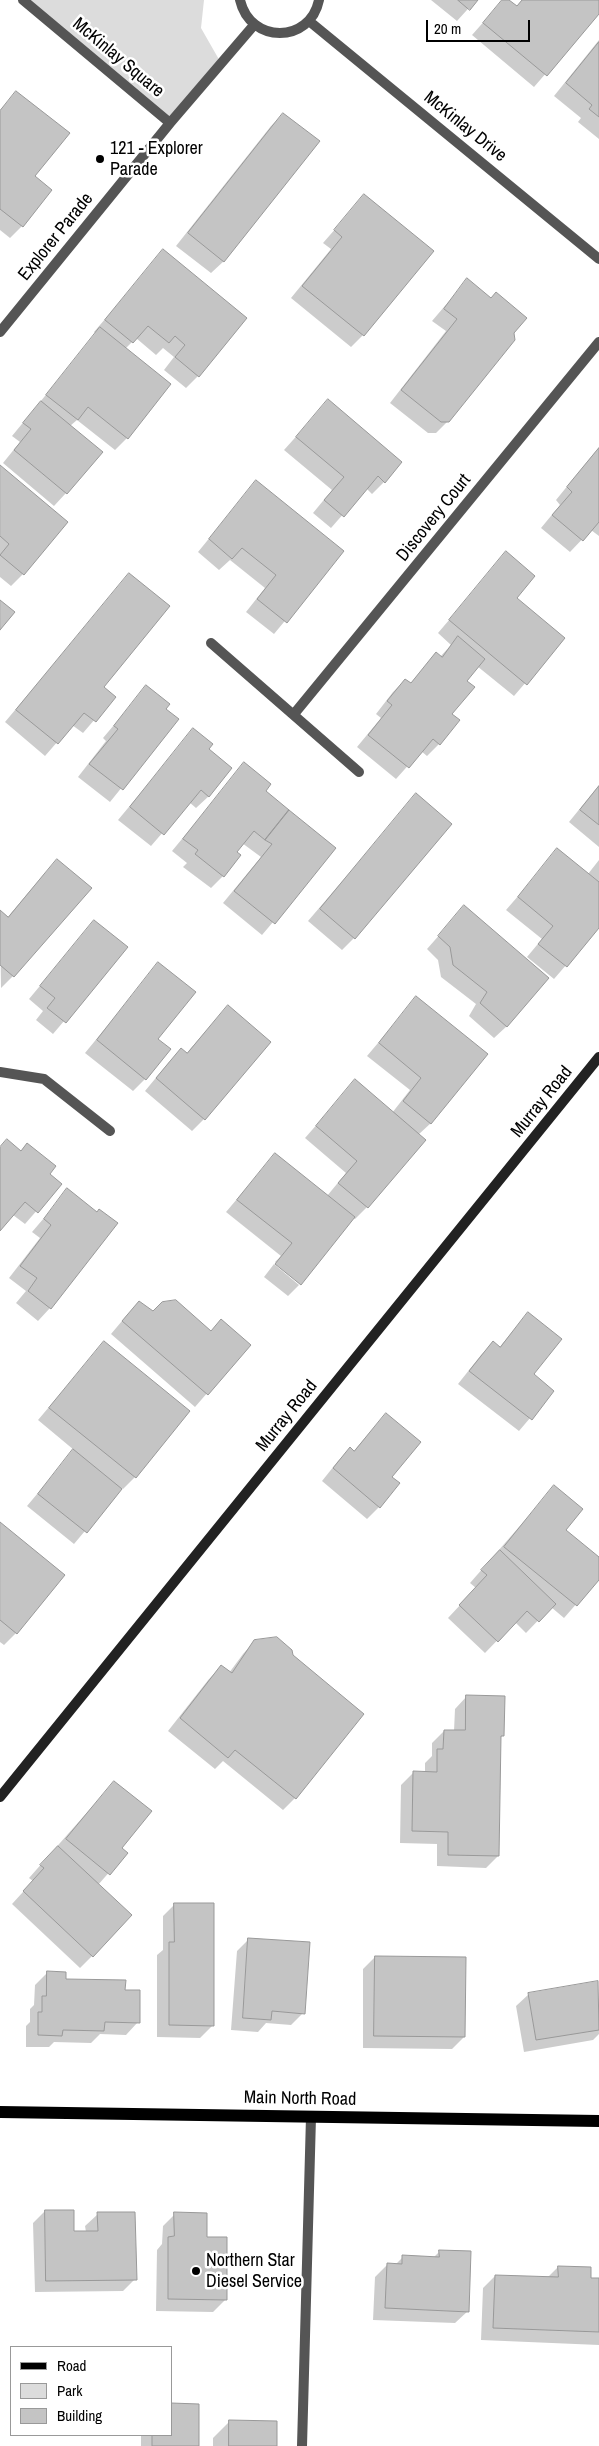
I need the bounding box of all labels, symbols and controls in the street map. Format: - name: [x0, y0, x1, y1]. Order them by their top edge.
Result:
- scale bar: [429, 10, 533, 42]
- street label: McKinlay Square: [68, 14, 168, 102]
- text: 20 m: [434, 18, 461, 39]
- street label: McKinlay Drive: [419, 87, 511, 167]
- place label: 121 - Explorer Parade: [110, 138, 203, 180]
- marker: 121 - Explorer Parade: [94, 153, 106, 165]
- street label: Explorer Parade: [14, 189, 98, 285]
- street label: Discovery Court: [392, 470, 476, 566]
- street label: Murray Road: [507, 1062, 577, 1142]
- street label: Murray Road: [252, 1376, 322, 1456]
- street label: Main North Road: [244, 2087, 356, 2111]
- place label: Northern Star Diesel Service: [206, 2250, 302, 2292]
- marker: Northern Star Diesel Service: [190, 2265, 202, 2277]
- legend: [10, 2346, 172, 2436]
- text: Road: [57, 2355, 86, 2376]
- text: Park: [57, 2380, 82, 2401]
- text: Building: [57, 2405, 102, 2426]

